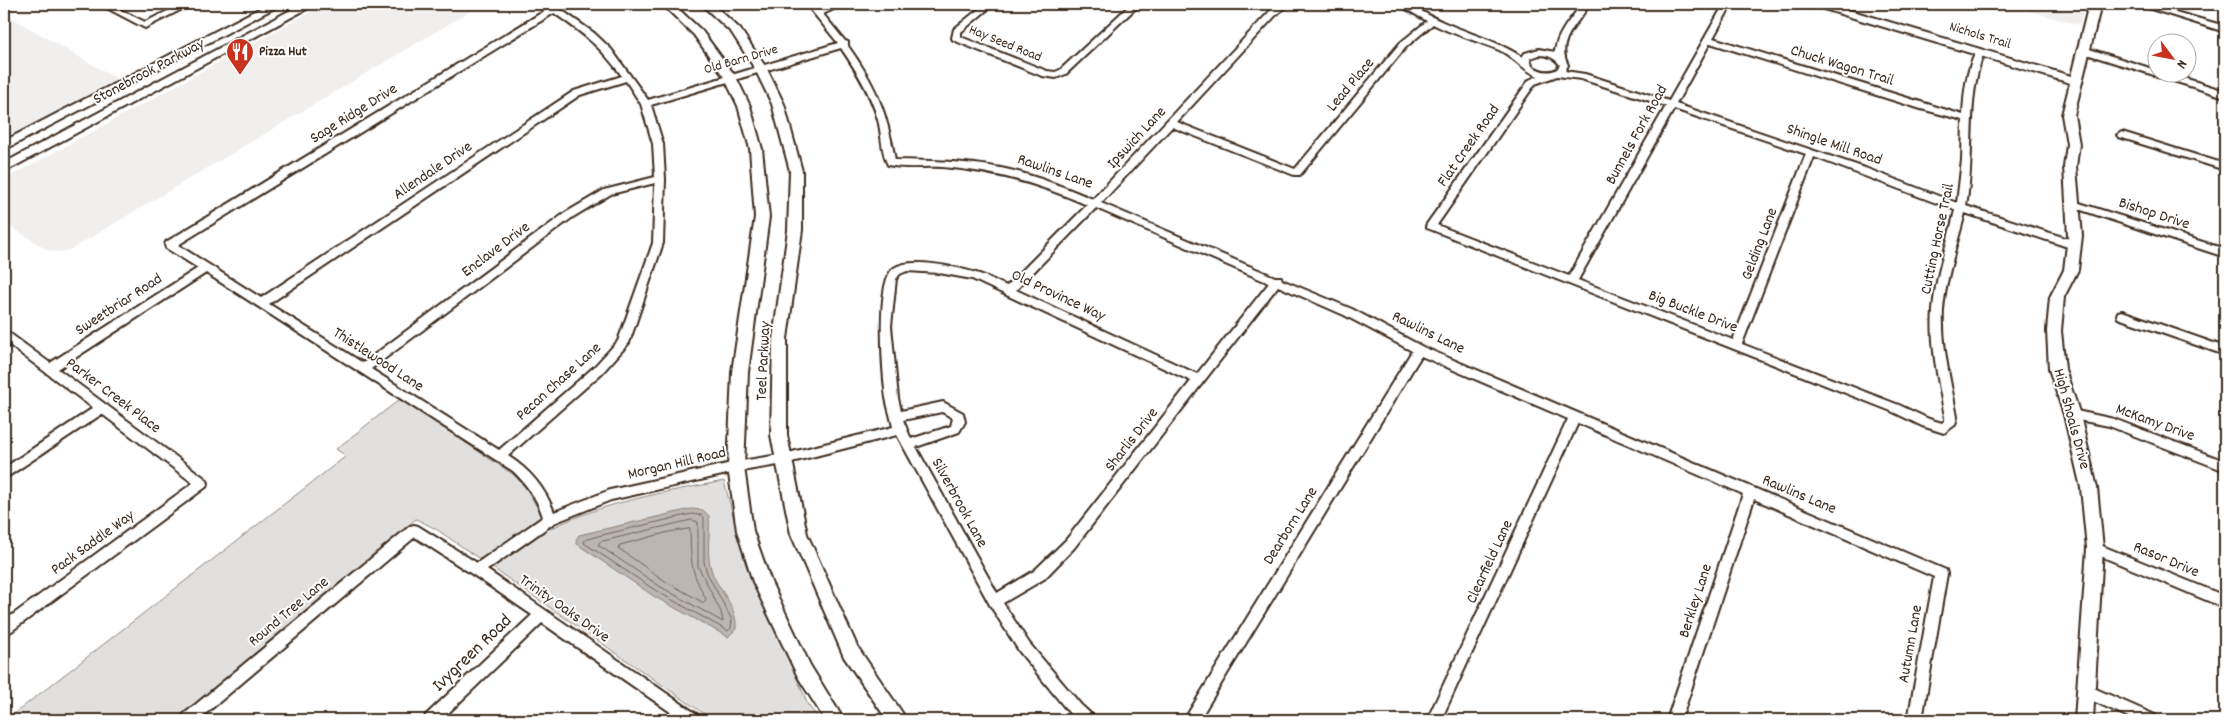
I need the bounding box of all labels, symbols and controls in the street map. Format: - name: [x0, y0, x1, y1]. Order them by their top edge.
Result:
- street label: Nichols Trail: [1947, 17, 2014, 55]
- street label: Hay Seed Road: [966, 20, 1044, 68]
- north arrow: [2146, 32, 2196, 82]
- street label: Stonebrook Parkway: [89, 33, 209, 111]
- restaurant icon: Pizza Hut: [225, 37, 255, 76]
- street label: Chuck Wagon Trail: [1787, 39, 1897, 93]
- street label: Old Barn Drive: [702, 40, 780, 80]
- place label: Pizza Hut: [259, 42, 308, 62]
- street label: Lead Place: [1322, 53, 1380, 117]
- text: N: [2171, 56, 2192, 72]
- street label: Sage Ridge Drive: [306, 78, 402, 150]
- street label: Bunnels Fork Road: [1600, 81, 1674, 189]
- street label: Flat Creek Road: [1432, 100, 1506, 192]
- street label: Ipswich Lane: [1102, 102, 1172, 174]
- street label: Shingle Mill Road: [1783, 118, 1885, 172]
- street label: Allendale Drive: [389, 136, 477, 206]
- street label: Rawlins Lane: [1014, 148, 1096, 196]
- street label: Cutting Horse Trail: [1915, 181, 1961, 297]
- street label: Bishop Drive: [2115, 192, 2193, 236]
- street label: Gelding Lane: [1736, 204, 1784, 284]
- street label: Enclave Drive: [457, 217, 535, 283]
- street label: Old Province Way: [1007, 264, 1109, 328]
- street label: Sweetbriar Road: [71, 268, 167, 342]
- street label: Big Buckle Drive: [1645, 284, 1741, 340]
- street label: Rawlins Lane: [1388, 305, 1468, 361]
- street label: Teel Parkway: [750, 320, 778, 401]
- street label: Thistlewood Lane: [328, 322, 428, 398]
- street label: Pecan Chase Lane: [511, 337, 607, 427]
- street label: Parker Creek Place: [61, 352, 165, 440]
- street label: High Shoals Drive: [2047, 366, 2095, 472]
- street label: McKamy Drive: [2112, 398, 2198, 448]
- street label: Sharlis Drive: [1100, 403, 1164, 477]
- street label: Morgan Hill Road: [626, 442, 728, 486]
- street label: Silverbrook Lane: [925, 454, 993, 552]
- street label: Rawlins Lane: [1758, 469, 1840, 521]
- street label: Dearborn Lane: [1258, 482, 1324, 570]
- street label: Pack Saddle Way: [46, 504, 140, 581]
- street label: Clearfield Lane: [1461, 516, 1519, 608]
- street label: Rasor Drive: [2129, 536, 2203, 584]
- street label: Berkley Lane: [1673, 561, 1719, 641]
- street label: Trinity Oaks Drive: [514, 569, 614, 649]
- street label: Round Tree Lane: [244, 571, 334, 653]
- street label: Autumn Lane: [1893, 603, 1929, 685]
- street label: Ivygreen Road: [427, 609, 519, 699]

